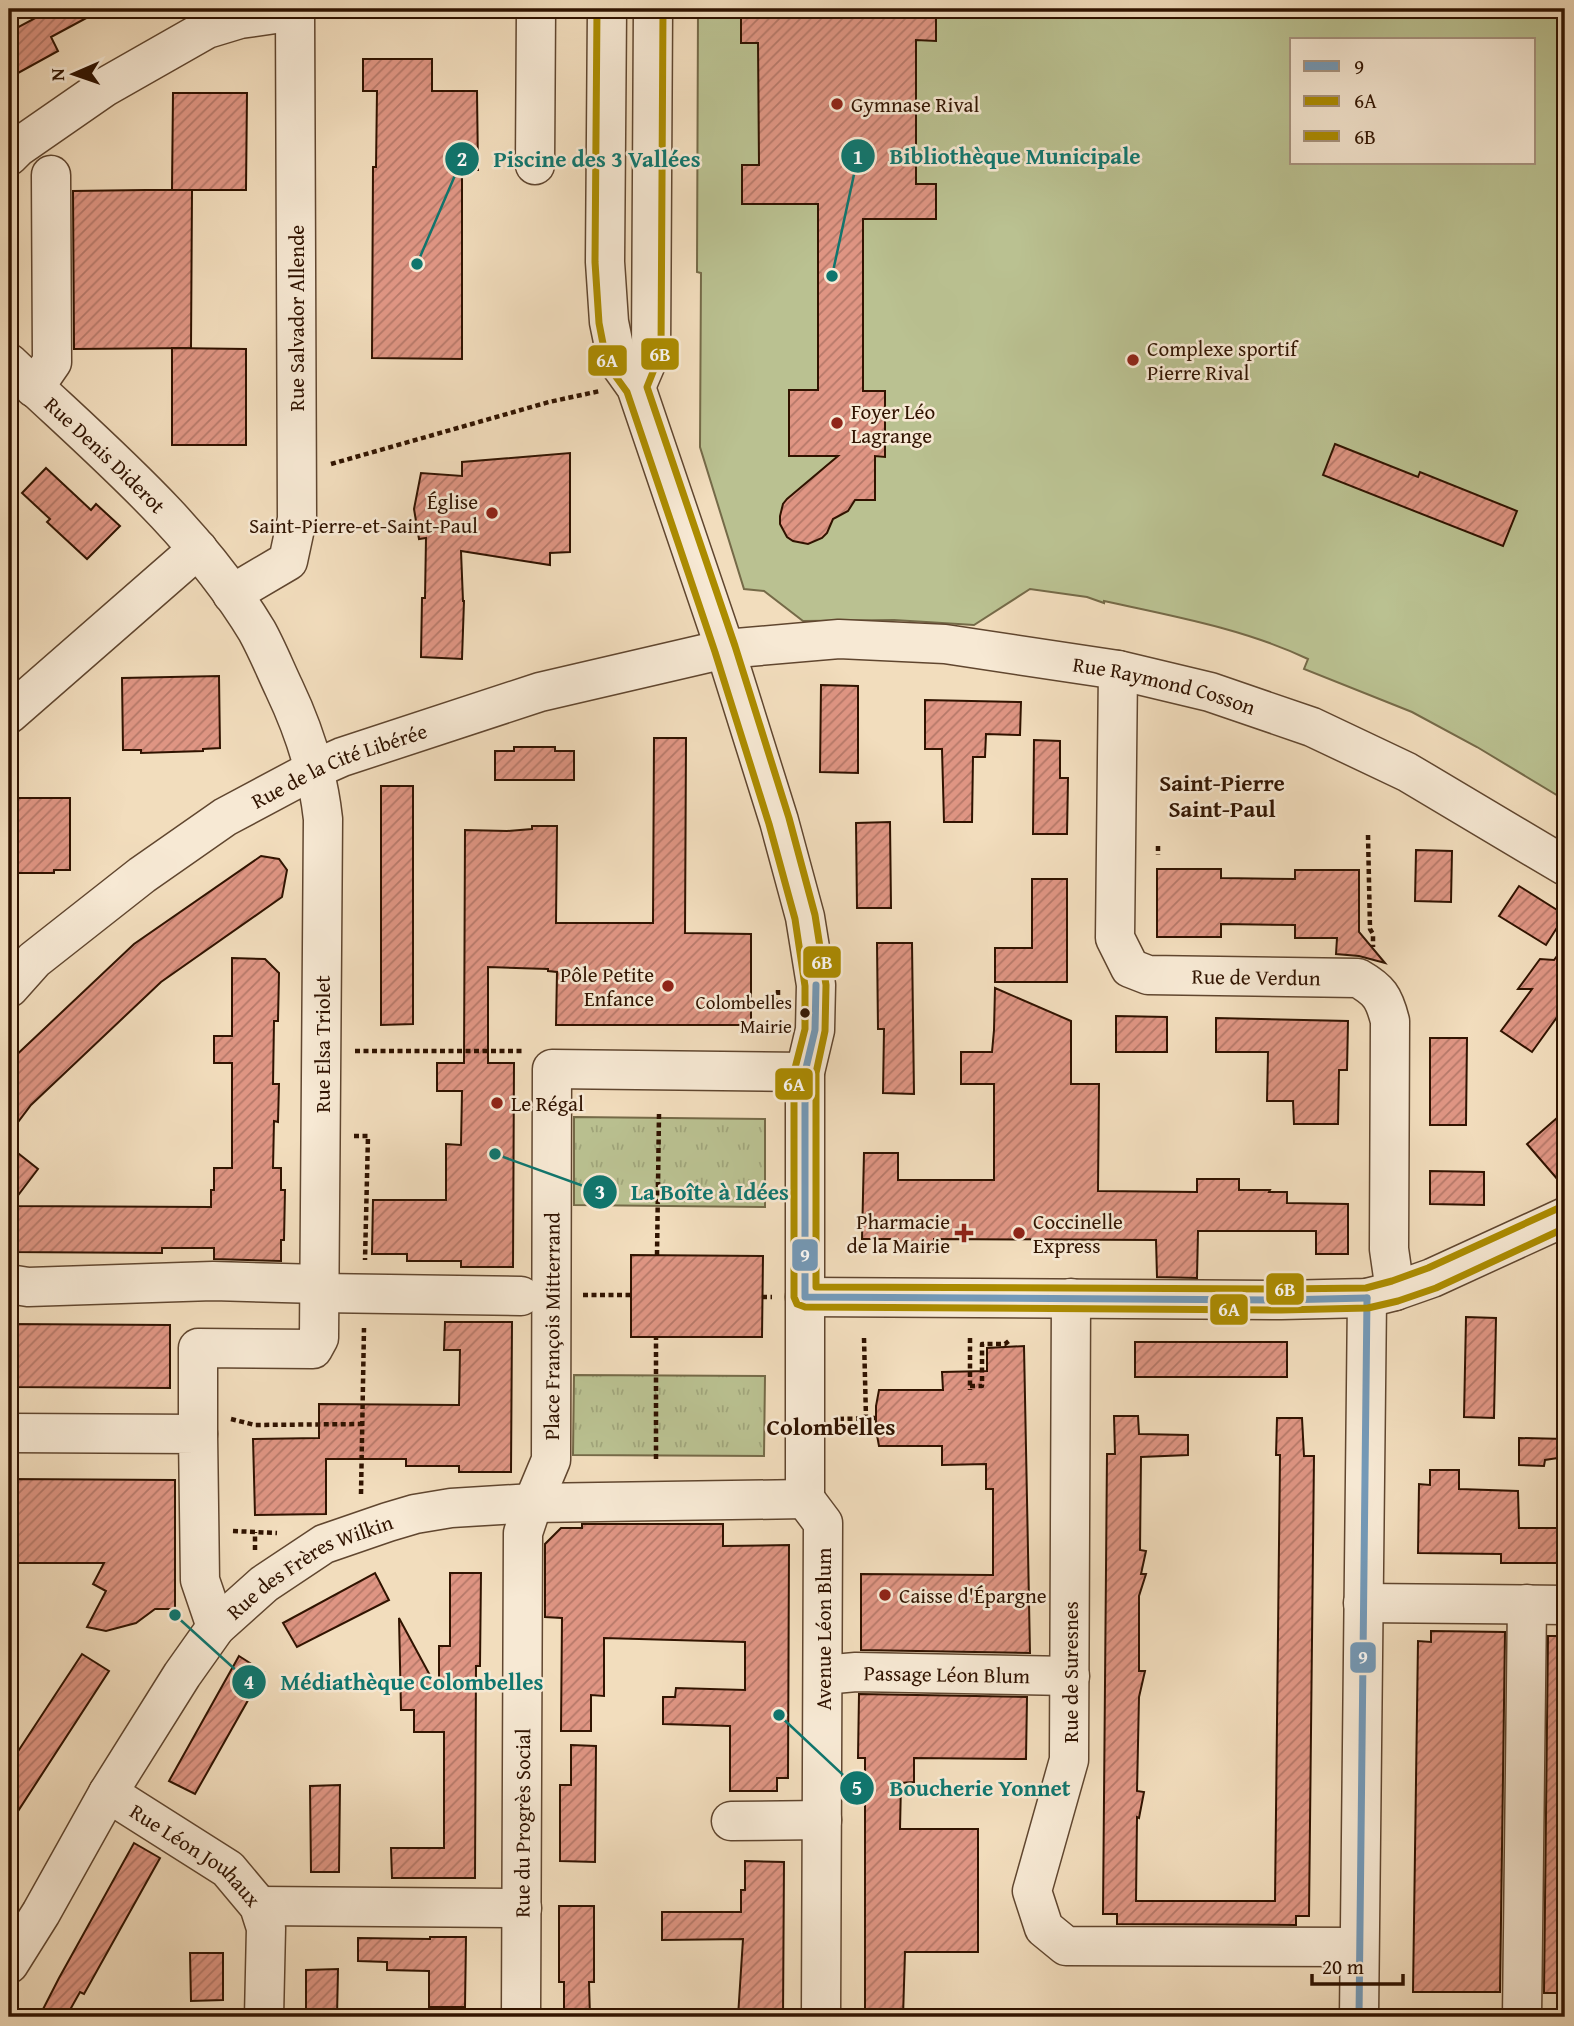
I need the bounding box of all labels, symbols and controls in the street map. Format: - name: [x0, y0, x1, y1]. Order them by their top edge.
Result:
- north arrow: [38, 38, 108, 108]
- legend: [1290, 38, 1536, 164]
- text: 9: [1354, 51, 1364, 82]
- text: N: [43, 67, 71, 81]
- text: 6A: [1354, 85, 1377, 116]
- place label: Gymnase Rival: [851, 89, 979, 120]
- marker: Gymnase Rival: [829, 96, 845, 112]
- text: 6B: [1354, 121, 1376, 152]
- callout: Bibliothèque Municipale: [840, 134, 1154, 178]
- callout: Piscine des 3 Vallées: [444, 137, 714, 181]
- text: Bibliothèque Municipale: [889, 139, 1141, 172]
- text: 1: [853, 141, 863, 172]
- text: Piscine des 3 Vallées: [493, 142, 701, 175]
- text: 2: [457, 143, 467, 174]
- street label: Rue Salvador Allende: [281, 225, 312, 411]
- place label: Complexe sportif Pierre Rival: [1147, 333, 1299, 388]
- line badge: 6B: [640, 337, 680, 371]
- text: 6B: [649, 340, 671, 368]
- line badge: 6A: [587, 344, 628, 377]
- text: 6A: [596, 346, 618, 374]
- marker: Complexe sportif Pierre Rival: [1125, 352, 1141, 368]
- street label: Rue Denis Diderot: [38, 389, 174, 520]
- place label: Foyer Léo Lagrange: [851, 396, 935, 451]
- marker: Foyer Léo Lagrange: [829, 415, 845, 431]
- place label: Église Saint-Pierre-et-Saint-Paul: [249, 486, 478, 541]
- marker: Église Saint-Pierre-et-Saint-Paul: [484, 505, 500, 521]
- street label: Rue Raymond Cosson: [1071, 648, 1260, 722]
- street label: Rue de la Cité Libérée: [245, 715, 431, 816]
- district label: Saint-Pierre Saint-Paul: [1159, 766, 1285, 825]
- line badge: 6B: [802, 945, 842, 979]
- text: 6B: [811, 948, 833, 976]
- place label: Pôle Petite Enfance: [560, 959, 654, 1014]
- street label: Rue de Verdun: [1191, 960, 1321, 993]
- street label: Rue Elsa Triolet: [307, 975, 338, 1113]
- marker: Pôle Petite Enfance: [660, 978, 676, 994]
- place label: Colombelles Mairie: [696, 988, 792, 1040]
- marker: Colombelles Mairie: [798, 1006, 812, 1020]
- line badge: 6A: [774, 1067, 814, 1101]
- text: 6A: [783, 1070, 805, 1098]
- place label: Le Régal: [511, 1088, 584, 1119]
- marker: Le Régal: [489, 1095, 505, 1111]
- callout: La Boîte à Idées: [582, 1170, 803, 1214]
- text: La Boîte à Idées: [631, 1175, 789, 1208]
- text: 3: [595, 1176, 605, 1207]
- place label: Pharmacie de la Mairie: [846, 1206, 950, 1261]
- place label: Coccinelle Express: [1033, 1206, 1123, 1261]
- street label: Place François Mitterrand: [536, 1211, 567, 1440]
- marker: Pharmacie de la Mairie: [956, 1225, 972, 1241]
- marker: Coccinelle Express: [1011, 1225, 1027, 1241]
- line badge: 9: [791, 1238, 819, 1272]
- text: 9: [800, 1241, 810, 1269]
- line badge: 6B: [1265, 1272, 1305, 1306]
- text: 6B: [1274, 1275, 1296, 1303]
- line badge: 6A: [1209, 1293, 1249, 1326]
- text: 6A: [1218, 1295, 1240, 1323]
- district label: Colombelles: [766, 1409, 896, 1444]
- street label: Rue des Frères Wilkin: [219, 1506, 397, 1626]
- street label: Avenue Léon Blum: [808, 1548, 839, 1710]
- place label: Caisse d'Épargne: [899, 1580, 1047, 1611]
- marker: Caisse d'Épargne: [877, 1587, 893, 1603]
- street label: Rue de Suresnes: [1055, 1601, 1086, 1743]
- line badge: 9: [1349, 1641, 1377, 1674]
- text: 9: [1358, 1643, 1368, 1671]
- street label: Passage Léon Blum: [863, 1657, 1030, 1691]
- callout: Médiathèque Colombelles: [232, 1660, 557, 1704]
- text: Médiathèque Colombelles: [281, 1665, 544, 1698]
- text: 4: [244, 1666, 255, 1697]
- street label: Rue du Progrès Social: [506, 1728, 538, 1918]
- callout: Boucherie Yonnet: [840, 1766, 1084, 1810]
- text: Boucherie Yonnet: [889, 1771, 1071, 1804]
- text: 5: [852, 1772, 862, 1803]
- street label: Rue Léon Jouhaux: [124, 1795, 269, 1914]
- scale bar: [1312, 1942, 1402, 1986]
- text: 20 m: [1322, 1951, 1364, 1982]

